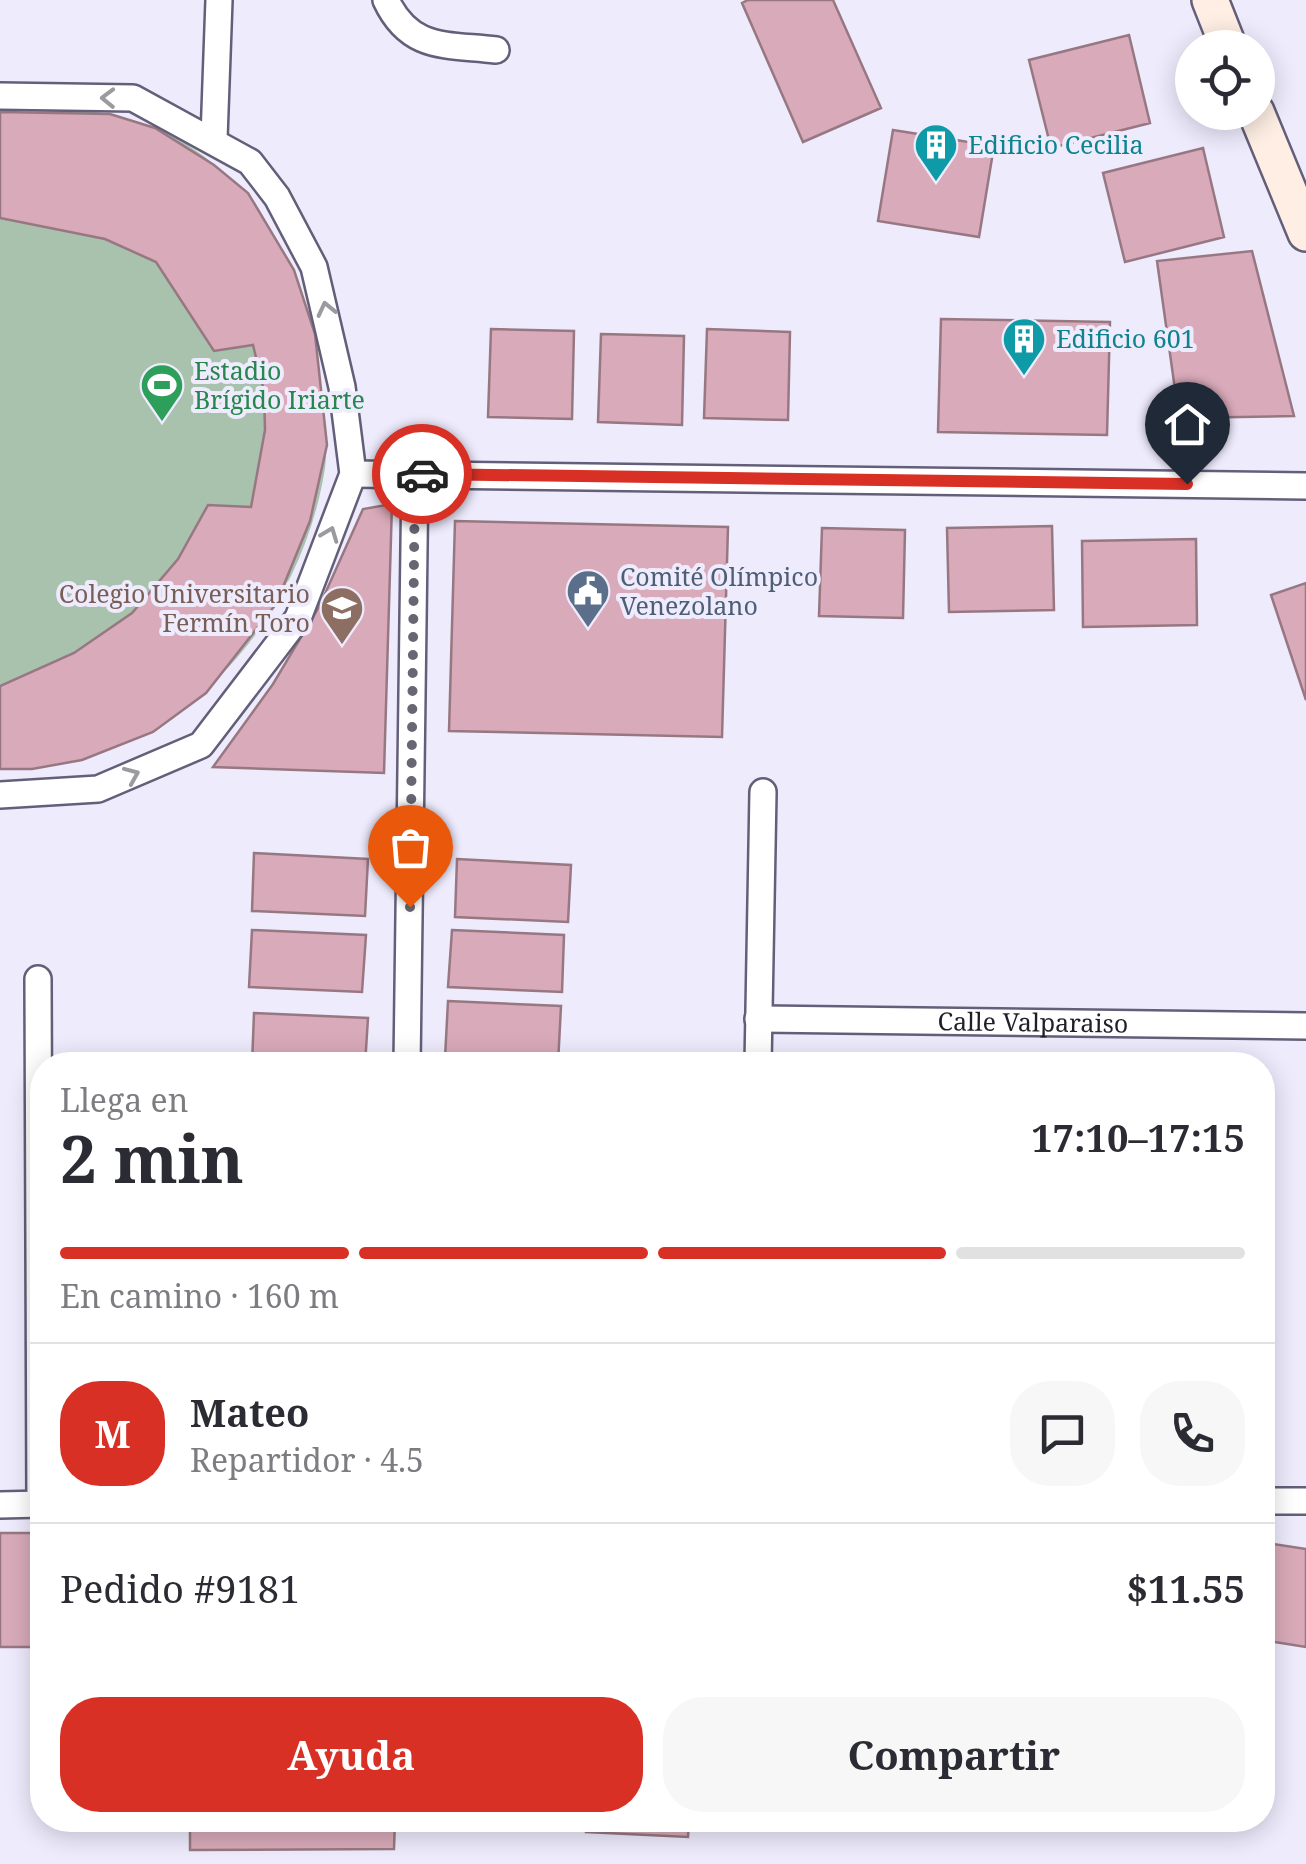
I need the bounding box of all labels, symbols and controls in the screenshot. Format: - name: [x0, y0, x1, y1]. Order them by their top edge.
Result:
- map controls: [1175, 30, 1275, 130]
- button: locate: [1175, 30, 1275, 130]
- one-way arrow: [100, 87, 116, 109]
- building icon: Edificio Cecilia: [913, 122, 959, 183]
- place label: Edificio Cecilia: [968, 127, 1144, 161]
- one-way arrow: [316, 301, 337, 318]
- building icon: Edificio 601: [1001, 316, 1047, 377]
- place label: Edificio 601: [1056, 321, 1195, 355]
- place label: Estadio Brígido Iriarte: [194, 353, 365, 416]
- sports icon: Estadio Brígido Iriarte: [139, 362, 185, 423]
- pin: [1145, 382, 1230, 485]
- icon: home: [1160, 397, 1215, 452]
- courier: [372, 424, 472, 524]
- icon: car: [395, 447, 450, 502]
- one-way arrow: [318, 527, 339, 544]
- place label: Comité Olímpico Venezolano: [620, 559, 818, 622]
- public building icon: Comité Olímpico Venezolano: [565, 568, 611, 629]
- place label: Colegio Universitario Fermín Toro: [59, 576, 310, 639]
- school or university icon: Colegio Universitario Fermín Toro: [319, 585, 365, 646]
- one-way arrow: [122, 767, 140, 787]
- pin: [368, 805, 453, 908]
- icon: bag: [383, 820, 438, 875]
- street label: Calle Valparaiso: [937, 1003, 1129, 1040]
- text: Llega en: [60, 1078, 188, 1121]
- text: 17:10–17:15: [1031, 1111, 1245, 1163]
- text: 2 min: [60, 1114, 244, 1202]
- text: En camino · 160 m: [60, 1274, 339, 1317]
- button: chat: [1010, 1381, 1115, 1486]
- button: phone: [1140, 1381, 1245, 1486]
- text: Mateo: [190, 1386, 309, 1438]
- text: M: [94, 1407, 131, 1459]
- text: Repartidor · 4.5: [190, 1438, 424, 1481]
- text: Pedido #9181: [60, 1562, 300, 1614]
- text: $11.55: [1126, 1562, 1245, 1614]
- button: Ayuda: [60, 1697, 643, 1812]
- button: Compartir: [663, 1697, 1245, 1812]

